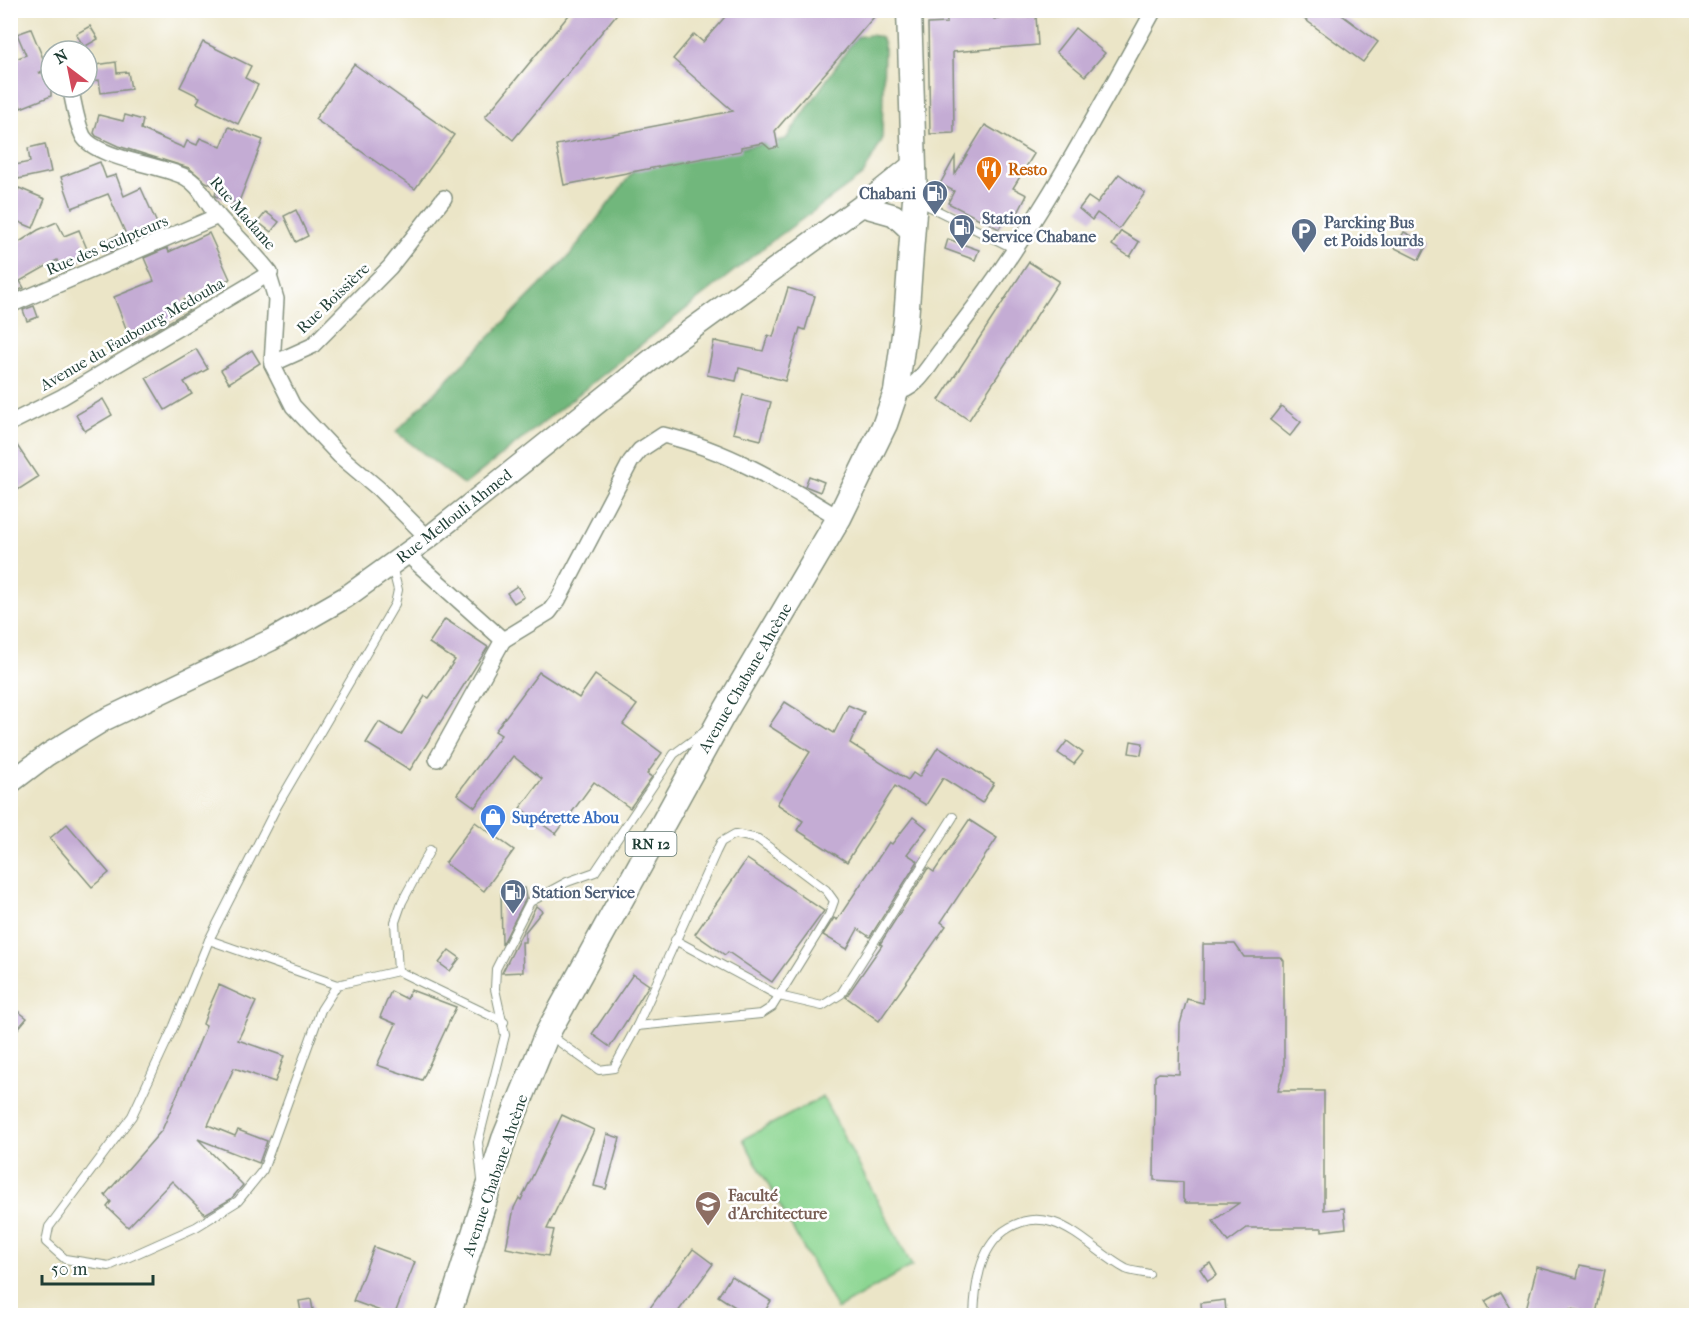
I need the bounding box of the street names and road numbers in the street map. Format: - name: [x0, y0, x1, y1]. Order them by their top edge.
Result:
- street label: Rue Madame: [206, 172, 280, 254]
- street label: Rue des Sculpteurs: [43, 211, 171, 279]
- street label: Rue Boissière: [293, 259, 373, 337]
- street label: Avenue du Faubourg Medouha: [36, 273, 228, 395]
- street label: Rue Mellouli Ahmed: [392, 465, 516, 567]
- street label: Avenue Chabane Ahcène: [694, 600, 796, 757]
- road number: RN 12: [626, 832, 676, 856]
- street label: Avenue Chabane Ahcène: [458, 1091, 532, 1259]

